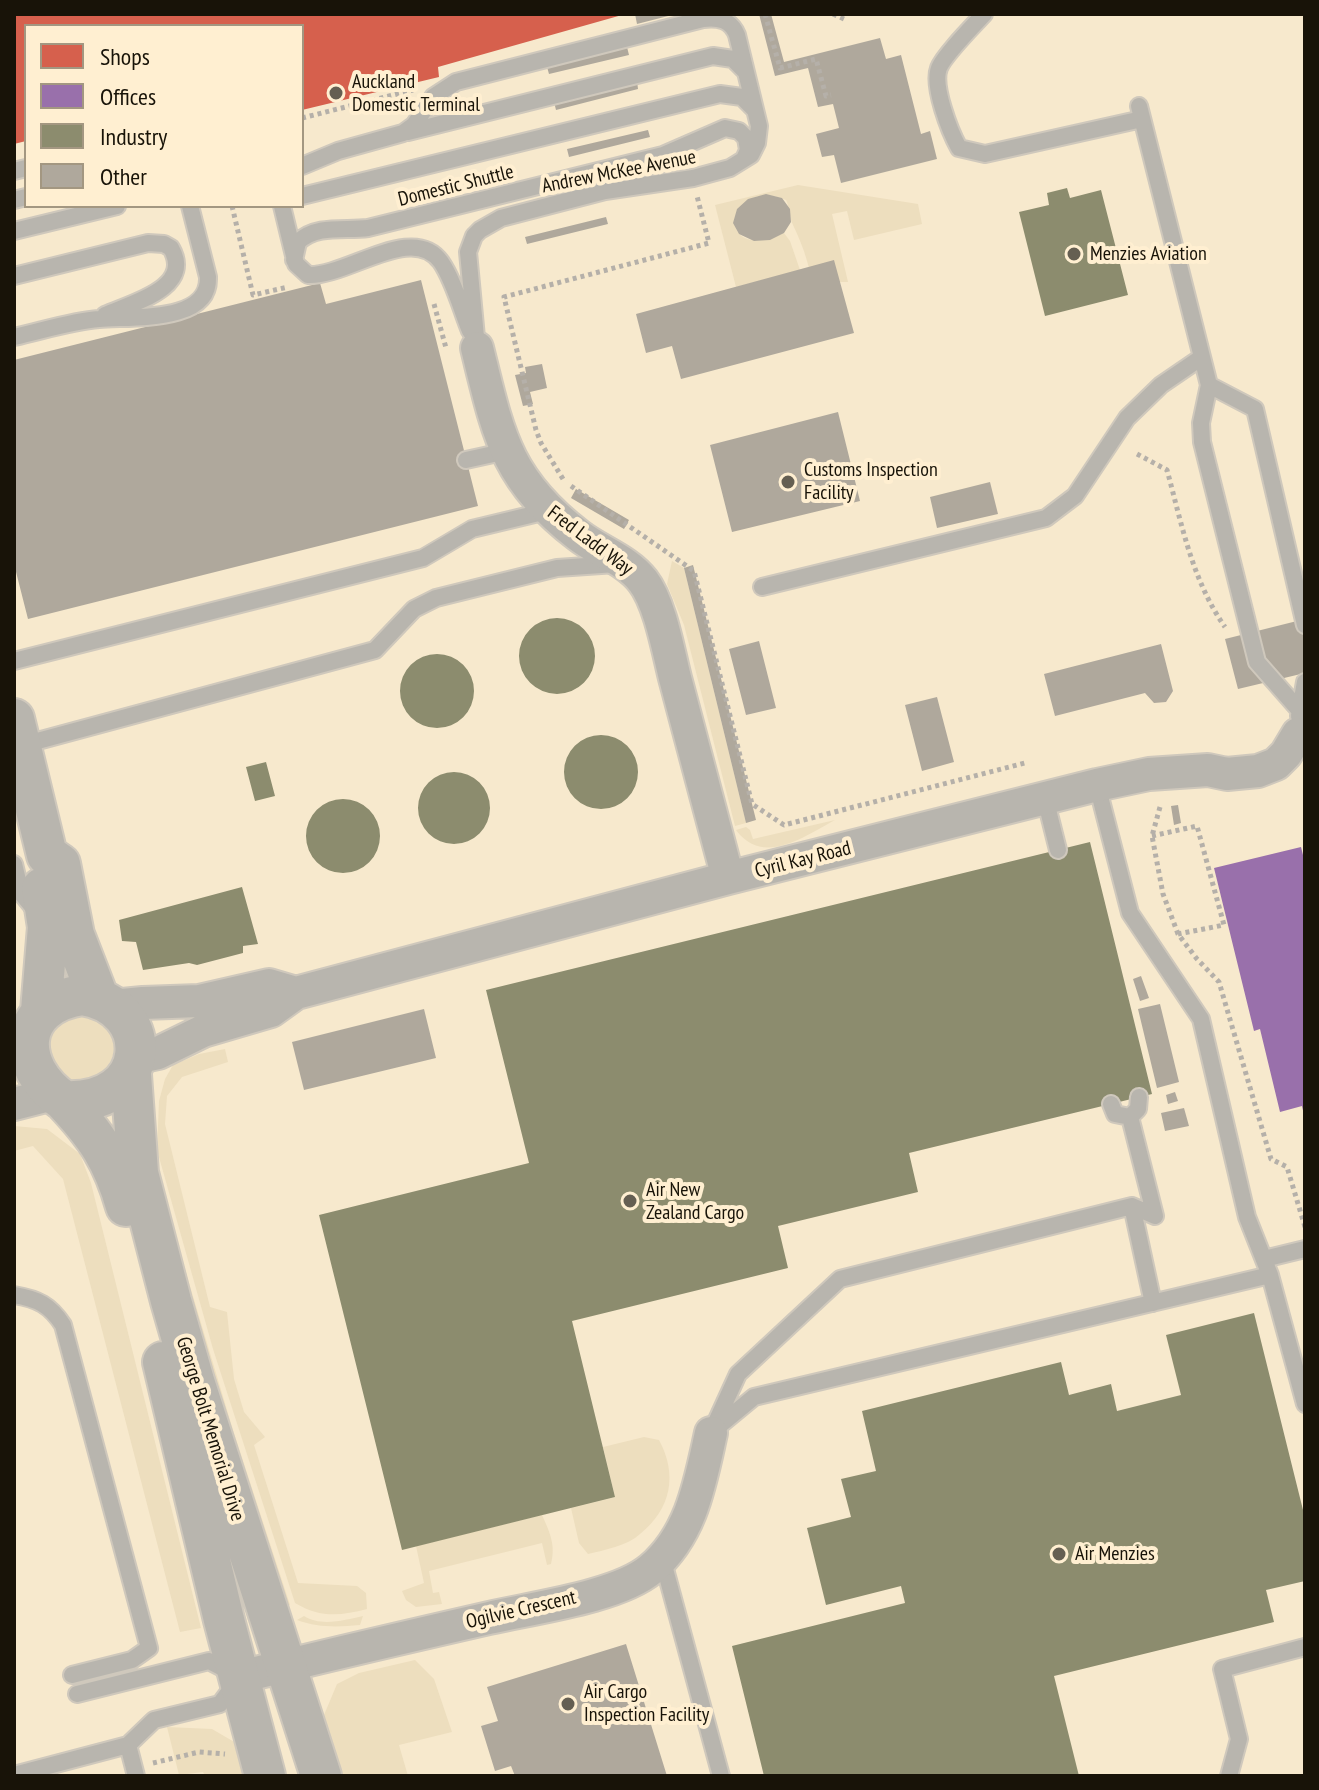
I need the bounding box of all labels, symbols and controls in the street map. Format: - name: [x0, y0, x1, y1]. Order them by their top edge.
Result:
- legend: [24, 24, 304, 208]
- text: Shops: [100, 41, 150, 72]
- place label: Auckland Domestic Terminal: [352, 70, 480, 117]
- text: Offices: [100, 81, 156, 112]
- marker: Auckland Domestic Terminal: [327, 84, 345, 102]
- text: Industry: [100, 121, 167, 152]
- street label: Andrew McKee Avenue: [540, 145, 698, 199]
- street label: Domestic Shuttle: [396, 160, 516, 212]
- text: Other: [100, 161, 147, 192]
- place label: Menzies Aviation: [1090, 242, 1207, 266]
- marker: Menzies Aviation: [1065, 245, 1083, 263]
- place label: Customs Inspection Facility: [804, 458, 938, 505]
- marker: Customs Inspection Facility: [779, 473, 797, 491]
- street label: Fred Ladd Way: [543, 501, 637, 581]
- street label: Cyril Kay Road: [753, 837, 853, 883]
- place label: Air New Zealand Cargo: [646, 1178, 744, 1225]
- marker: Air New Zealand Cargo: [621, 1192, 639, 1210]
- street label: George Bolt Memorial Drive: [171, 1334, 249, 1524]
- place label: Air Menzies: [1075, 1542, 1155, 1566]
- marker: Air Menzies: [1050, 1545, 1068, 1563]
- street label: Ogilvie Crescent: [464, 1586, 578, 1634]
- place label: Air Cargo Inspection Facility: [584, 1680, 709, 1727]
- marker: Air Cargo Inspection Facility: [559, 1695, 577, 1713]

